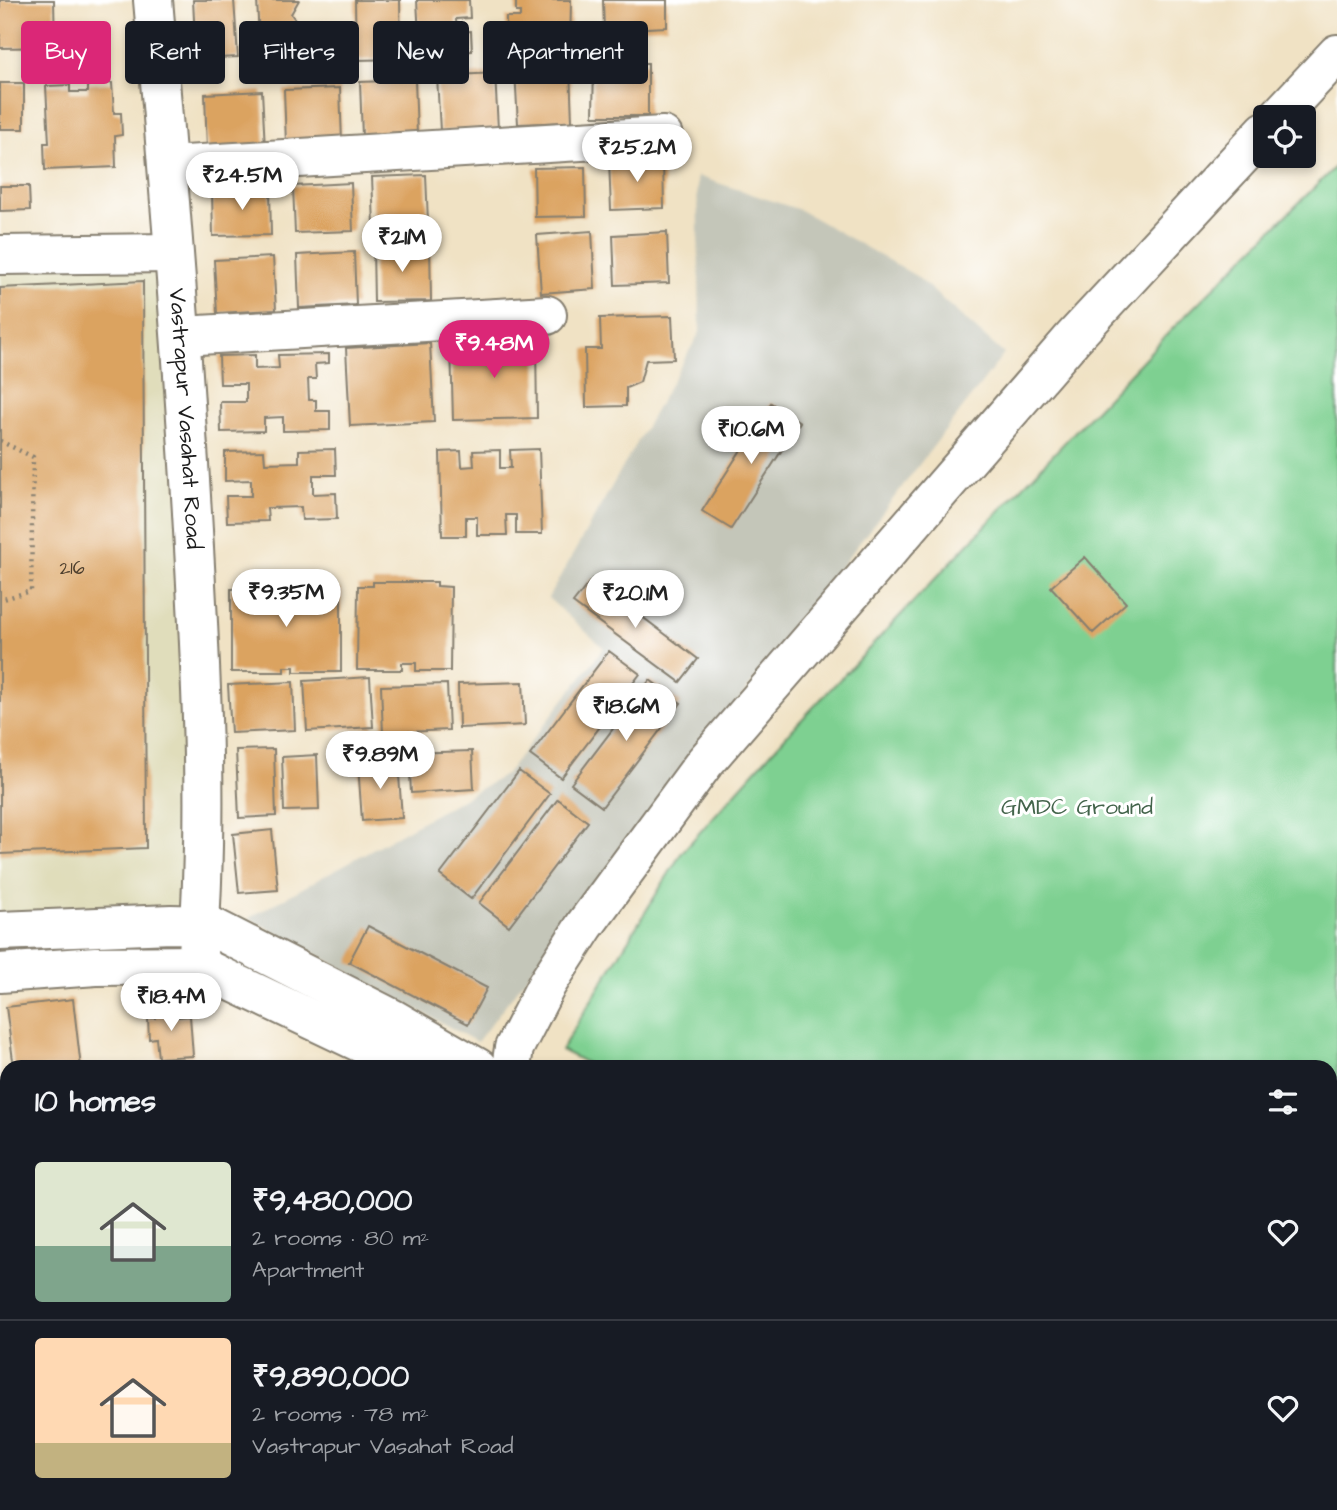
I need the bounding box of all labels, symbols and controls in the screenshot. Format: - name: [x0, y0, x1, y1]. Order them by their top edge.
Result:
- chip: Buy: [21, 21, 111, 84]
- chip: Rent: [125, 21, 225, 84]
- chip: Filters: [239, 21, 359, 84]
- chip: New: [373, 21, 469, 84]
- chip: Apartment: [483, 21, 648, 84]
- map controls: [1253, 105, 1316, 168]
- button: locate: [1253, 105, 1316, 168]
- pin: ₹25.2M: [580, 124, 694, 184]
- text: ₹25.2M: [598, 131, 676, 163]
- pin: ₹24.5M: [185, 152, 299, 212]
- text: ₹24.5M: [202, 159, 282, 191]
- pin: ₹21M: [361, 215, 443, 274]
- text: ₹21M: [378, 221, 426, 253]
- street label: Vastrapur Vasahat Road: [161, 287, 210, 550]
- pin: ₹9.48M: [437, 320, 551, 380]
- text: ₹9.48M: [454, 327, 534, 359]
- pin: ₹10.6M: [694, 406, 808, 466]
- text: ₹10.6M: [717, 413, 785, 445]
- house number: 216: [59, 555, 85, 582]
- pin: ₹9.35M: [229, 570, 343, 629]
- pin: ₹20.1M: [578, 570, 692, 630]
- text: ₹9.35M: [248, 576, 324, 608]
- text: ₹20.1M: [602, 577, 668, 609]
- pin: ₹18.6M: [569, 684, 683, 743]
- text: ₹18.6M: [592, 690, 660, 722]
- pin: ₹9.89M: [323, 732, 437, 791]
- text: ₹9.89M: [342, 738, 418, 770]
- park label: GMDC Ground: [1001, 791, 1153, 823]
- pin: ₹18.4M: [114, 974, 228, 1033]
- text: ₹18.4M: [137, 980, 205, 1012]
- text: 10 homes: [35, 1081, 156, 1123]
- icon: filters: [1264, 1083, 1302, 1121]
- text: ₹9,480,000: [252, 1180, 412, 1222]
- icon: home: [91, 1190, 175, 1274]
- icon: heart: [1264, 1213, 1302, 1251]
- text: 2 rooms · 80 m²: [252, 1222, 429, 1254]
- text: Apartment: [252, 1254, 364, 1286]
- text: ₹9,890,000: [252, 1356, 409, 1398]
- icon: home: [91, 1366, 175, 1450]
- icon: heart: [1264, 1389, 1302, 1427]
- text: 2 rooms · 78 m²: [252, 1398, 429, 1430]
- text: Vastrapur Vasahat Road: [252, 1430, 514, 1462]

